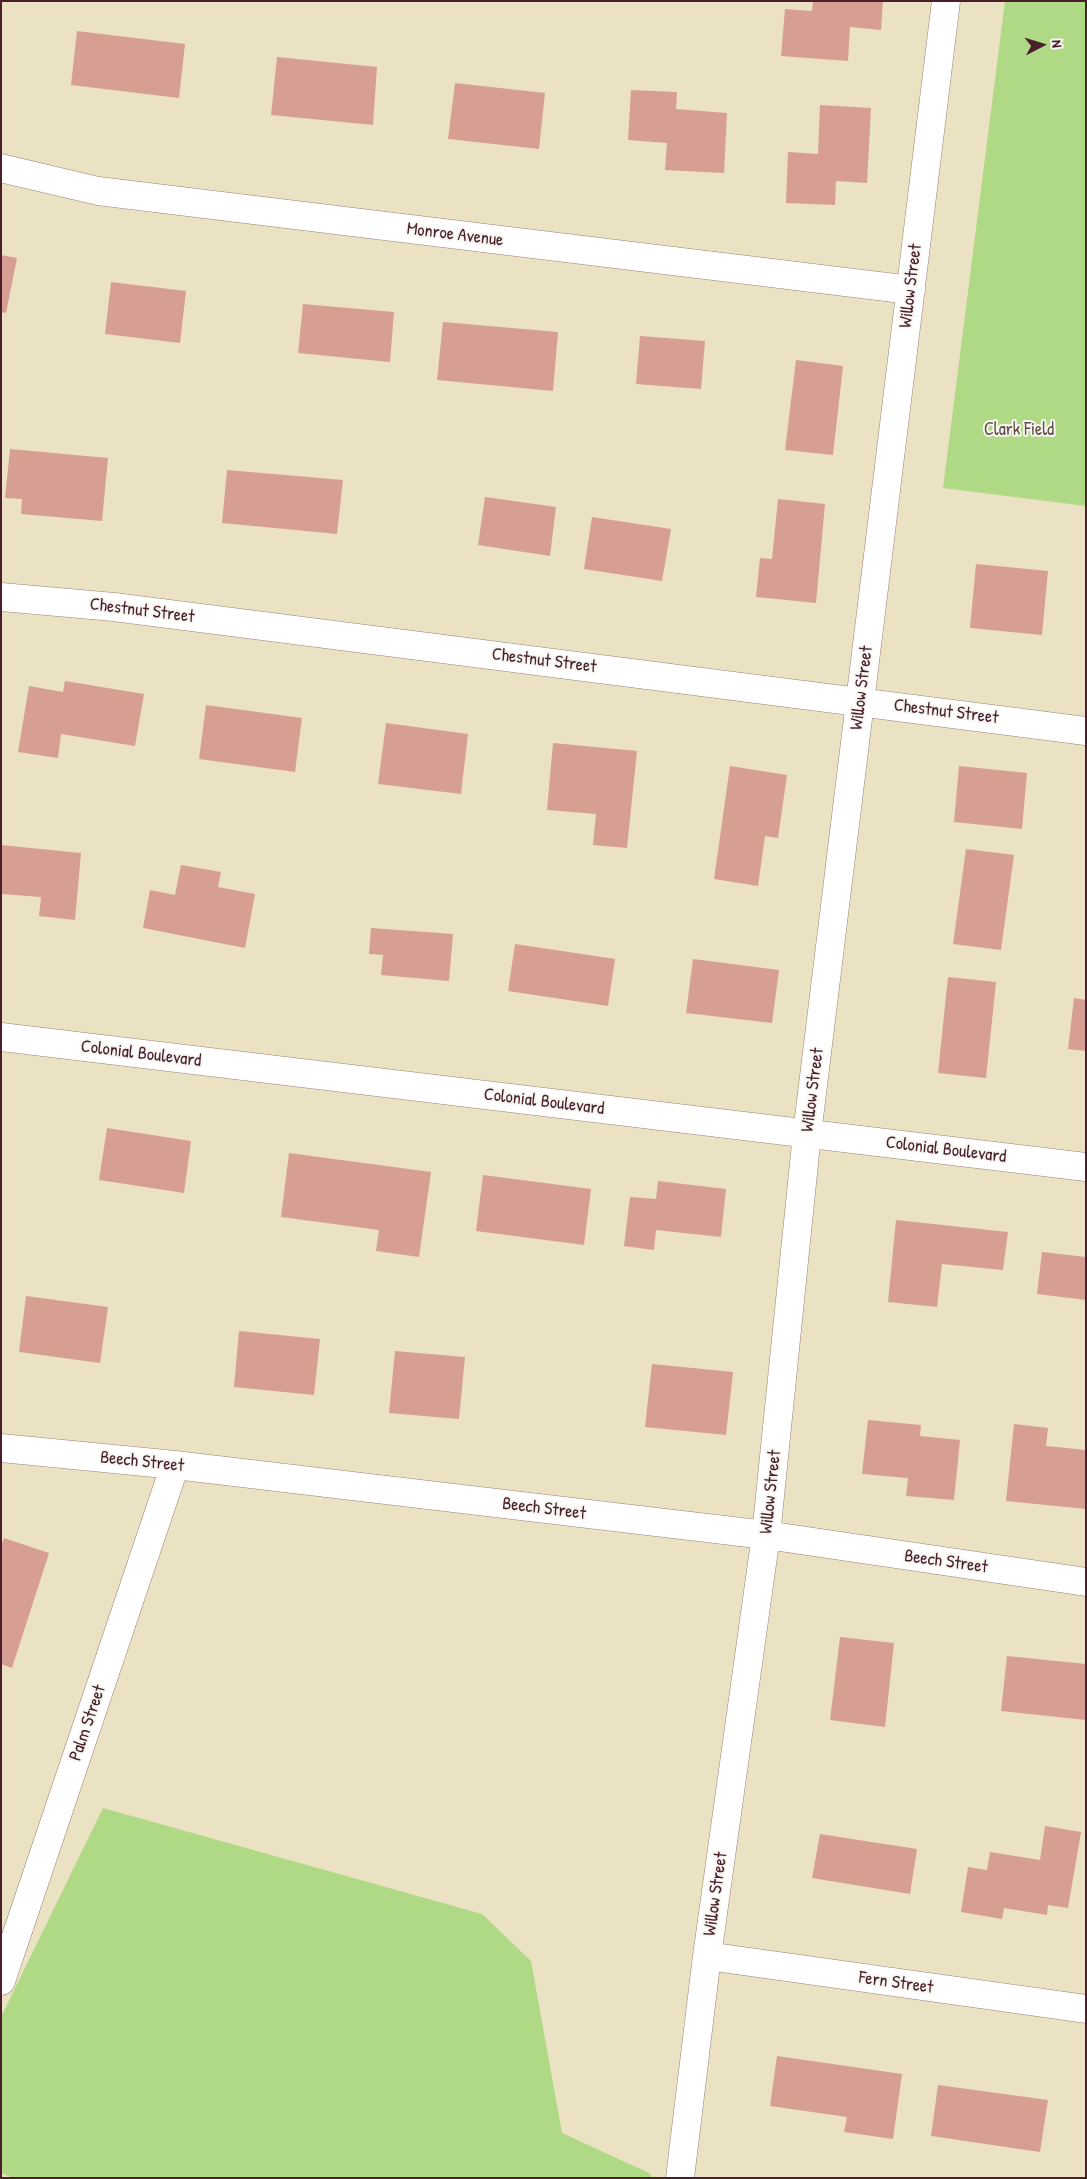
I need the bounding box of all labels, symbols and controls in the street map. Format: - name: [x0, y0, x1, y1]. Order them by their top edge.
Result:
- north arrow: [1017, 20, 1067, 70]
- text: N: [1048, 39, 1067, 48]
- street label: Monroe Avenue: [405, 218, 505, 252]
- street label: Willow Street: [895, 243, 927, 329]
- park label: Clark Field: [984, 419, 1054, 441]
- street label: Chestnut Street: [88, 594, 196, 628]
- street label: Chestnut Street: [490, 644, 598, 678]
- street label: Willow Street: [846, 645, 878, 731]
- street label: Chestnut Street: [892, 695, 1000, 729]
- street label: Colonial Boulevard: [80, 1036, 202, 1072]
- street label: Willow Street: [797, 1047, 829, 1133]
- street label: Colonial Boulevard: [483, 1084, 605, 1120]
- street label: Colonial Boulevard: [885, 1132, 1007, 1168]
- street label: Beech Street: [99, 1447, 185, 1477]
- street label: Willow Street: [756, 1449, 786, 1535]
- street label: Beech Street: [501, 1493, 587, 1525]
- street label: Beech Street: [903, 1545, 989, 1579]
- street label: Palm Street: [65, 1682, 111, 1764]
- street label: Willow Street: [699, 1851, 733, 1937]
- street label: Fern Street: [857, 1967, 935, 1999]

